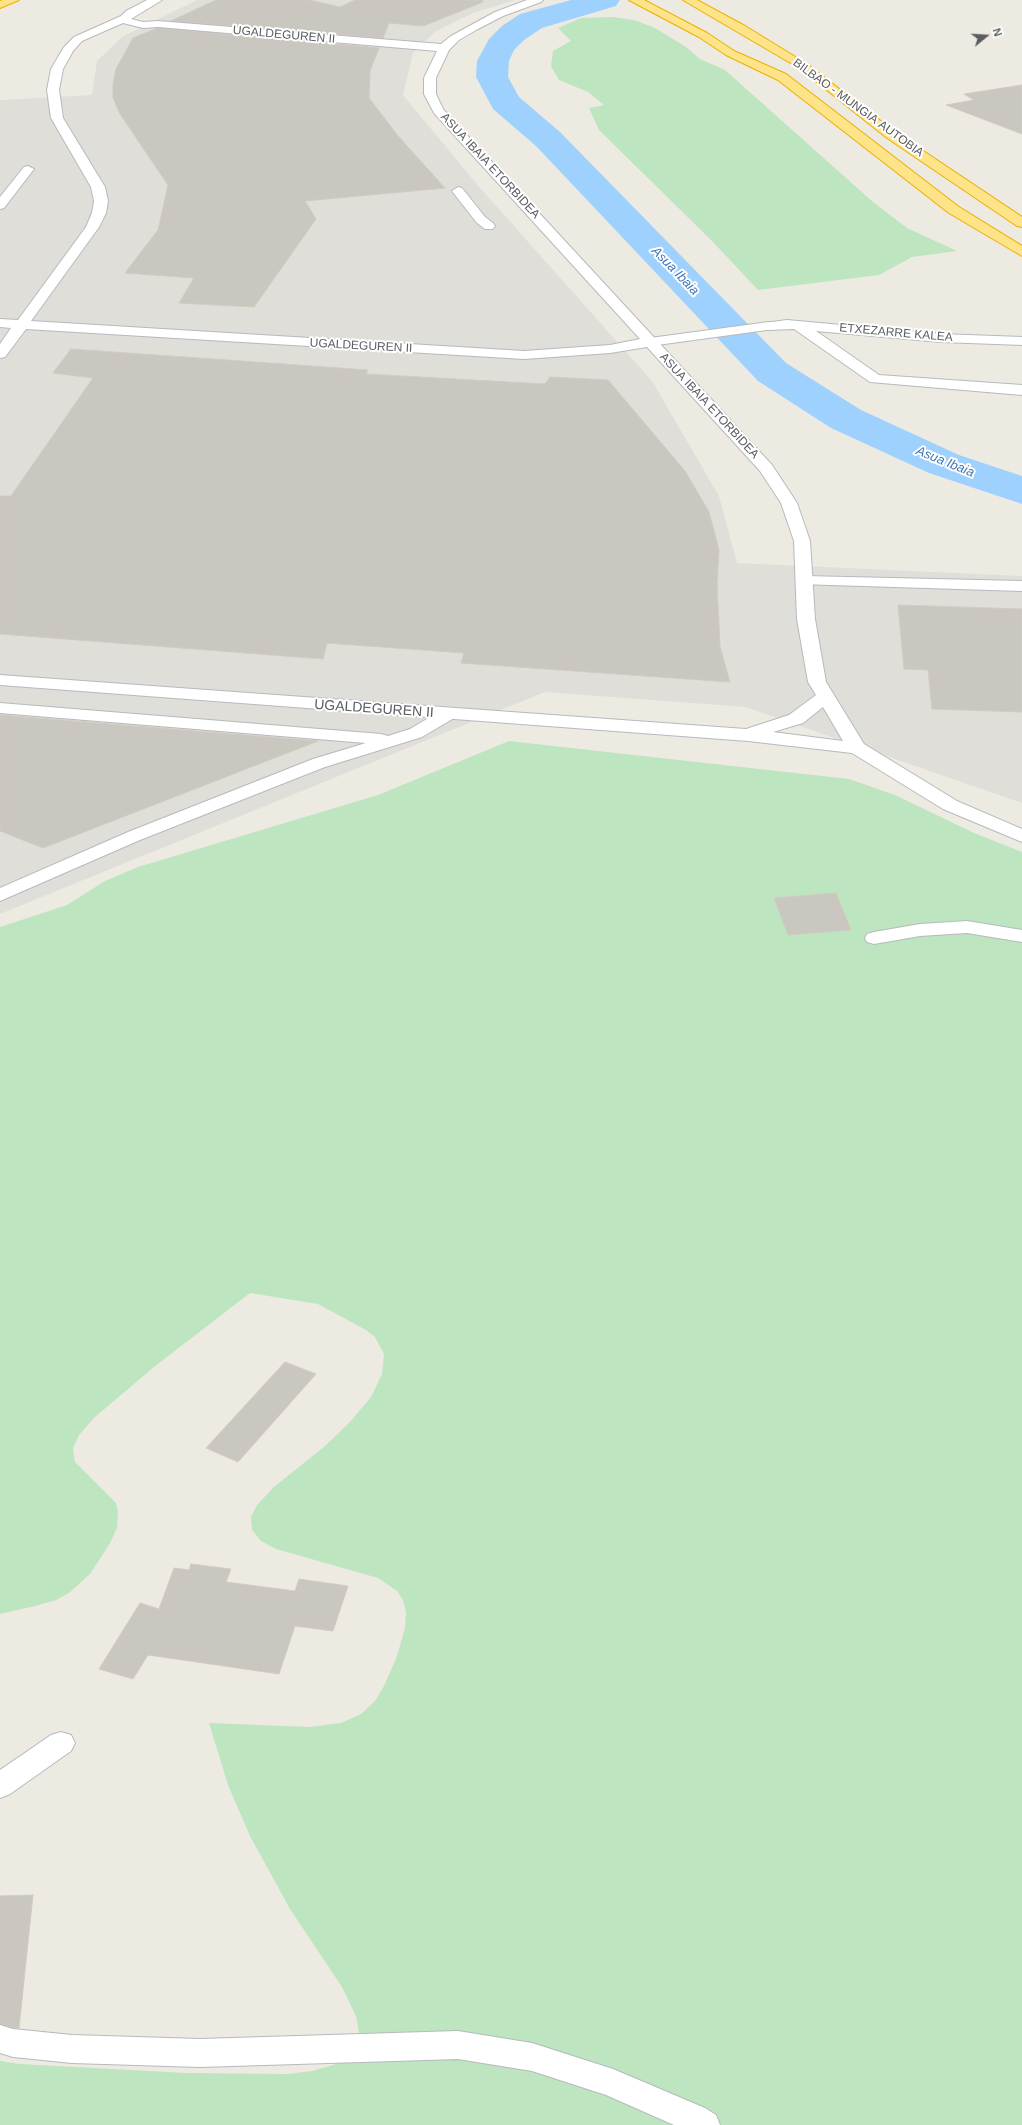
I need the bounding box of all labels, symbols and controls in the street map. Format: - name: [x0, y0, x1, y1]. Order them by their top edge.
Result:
- north arrow: [966, 16, 1006, 56]
- street label: UGALDEGUREN II: [232, 23, 336, 47]
- text: N: [990, 27, 1004, 38]
- street label: BILBAO - MUNGIA AUTOBIA: [790, 56, 926, 160]
- street label: ASUA IBAIA ETORBIDEA: [437, 110, 543, 222]
- water label: Asua Ibaia: [648, 243, 702, 299]
- street label: ETXEZARRE KALEA: [839, 321, 953, 345]
- street label: UGALDEGUREN II: [309, 336, 413, 356]
- street label: ASUA IBAIA ETORBIDEA: [656, 350, 762, 462]
- water label: Asua Ibaia: [914, 443, 976, 481]
- street label: UGALDEGUREN II: [314, 696, 434, 722]

